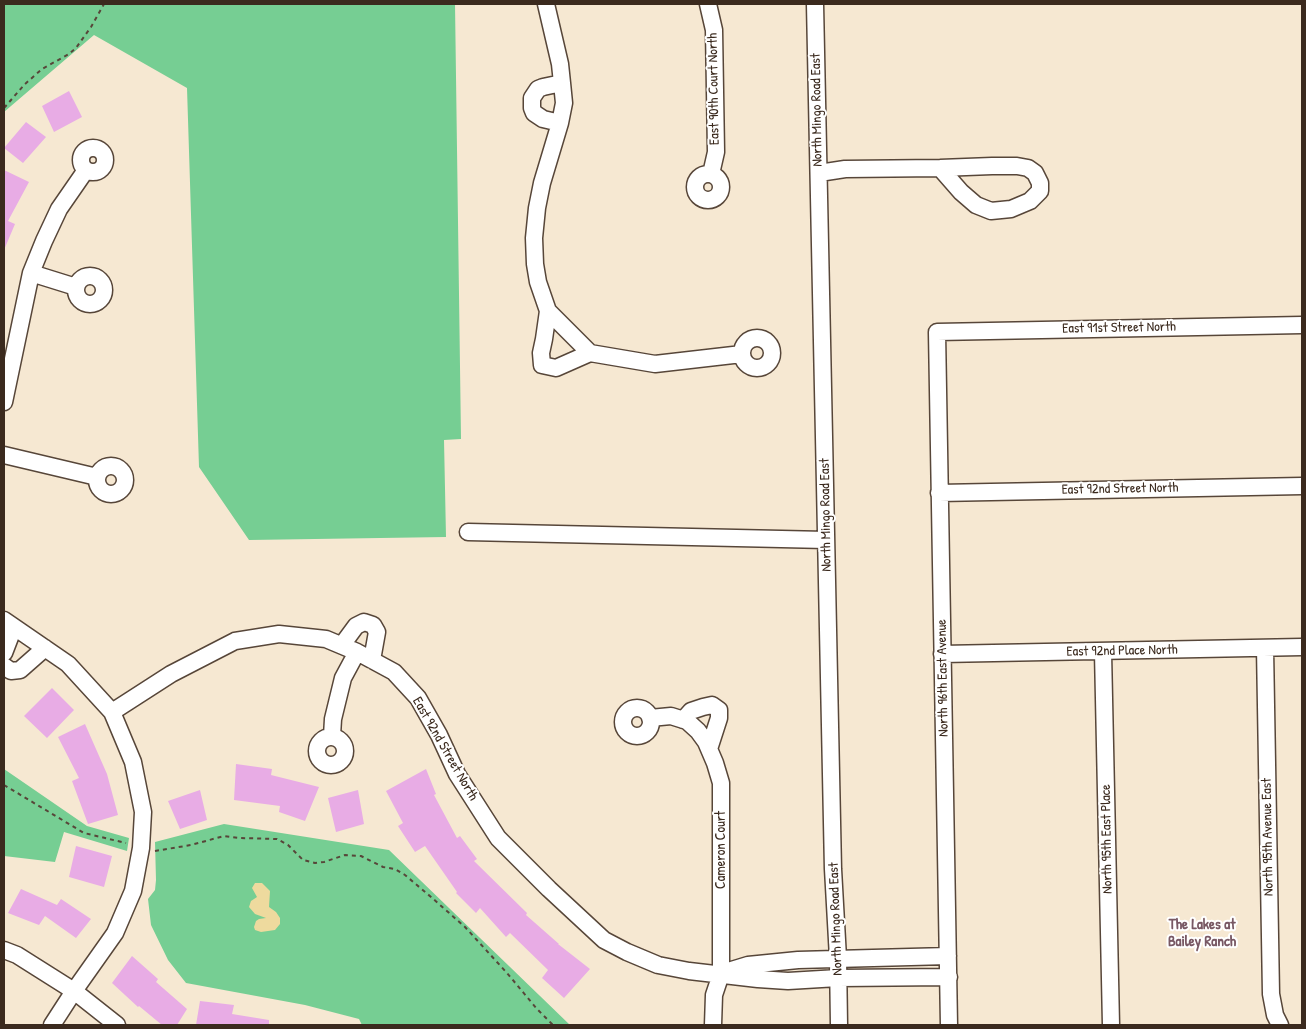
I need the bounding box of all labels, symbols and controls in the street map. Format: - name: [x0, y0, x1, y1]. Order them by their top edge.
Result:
- street label: East 90th Court North: [705, 33, 723, 145]
- street label: North Mingo Road East: [808, 53, 826, 167]
- street label: East 91st Street North: [1062, 319, 1176, 337]
- street label: North Mingo Road East: [817, 458, 835, 572]
- street label: East 92nd Street North: [1061, 480, 1179, 498]
- street label: North 96th East Avenue: [934, 619, 952, 737]
- street label: East 92nd Place North: [1066, 642, 1178, 660]
- street label: East 92nd Street North: [409, 694, 481, 804]
- street label: North 95th Avenue East: [1259, 778, 1277, 896]
- street label: North 95th East Place: [1098, 784, 1116, 894]
- street label: Cameron Court: [713, 811, 729, 889]
- street label: North Mingo Road East: [826, 862, 846, 976]
- district label: The Lakes at Bailey Ranch: [1168, 916, 1236, 951]

